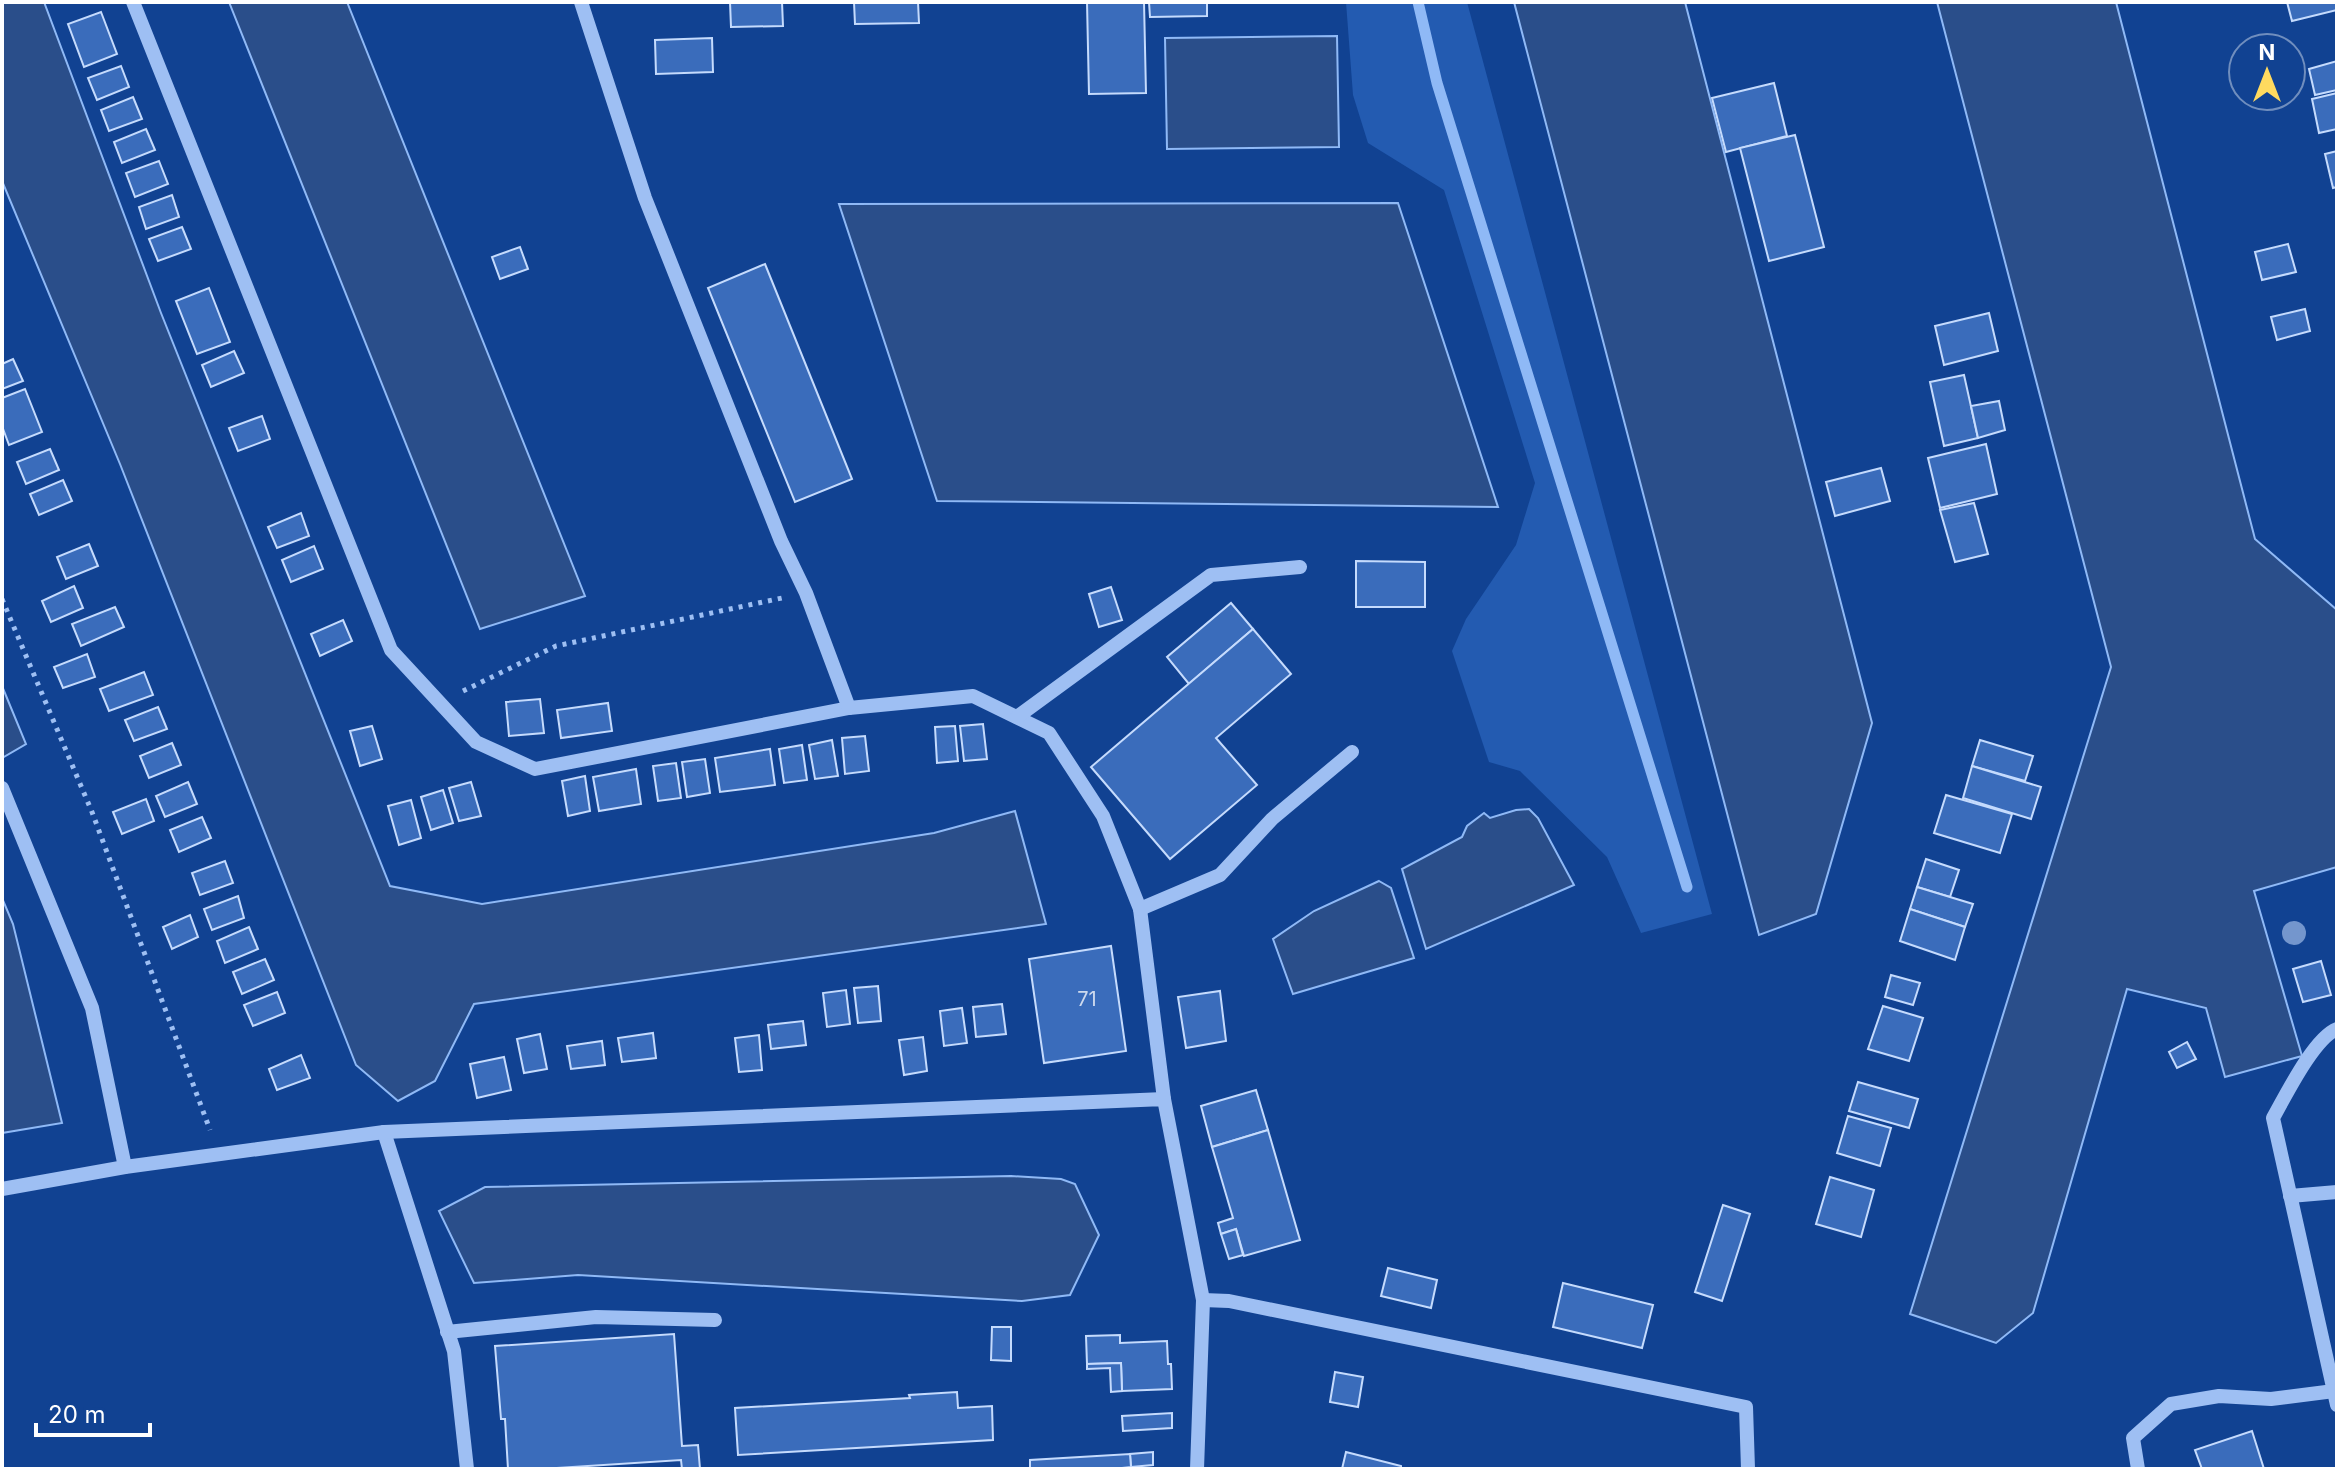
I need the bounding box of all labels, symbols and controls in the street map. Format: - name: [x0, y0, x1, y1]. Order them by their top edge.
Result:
- north arrow: [2227, 32, 2307, 112]
- text: N: [2259, 39, 2275, 65]
- house number: 71: [1077, 987, 1097, 1011]
- scale bar: [36, 1387, 150, 1437]
- text: 20 m: [48, 1400, 106, 1429]

